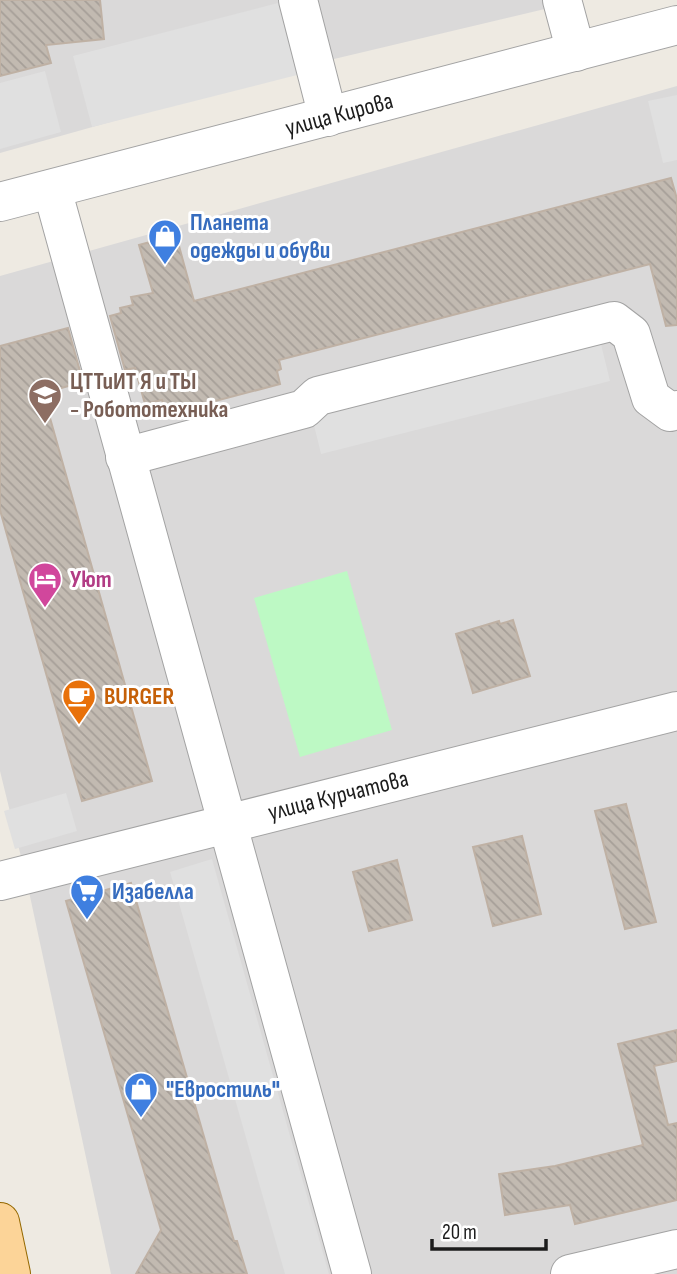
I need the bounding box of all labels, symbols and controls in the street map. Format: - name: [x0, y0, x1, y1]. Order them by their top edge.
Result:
- street label: улица Кирова: [282, 86, 396, 143]
- place label: Планета одежды и обуви: [190, 208, 330, 265]
- shop icon: Планета одежды и обуви: [146, 217, 184, 266]
- place label: ЦТТиИТ Я и ТЫ - Робототехника: [70, 367, 228, 424]
- school or university icon: ЦТТиИТ Я и ТЫ - Робототехника: [26, 376, 64, 425]
- hotel icon: Уют: [26, 560, 64, 609]
- place label: Уют: [70, 565, 112, 594]
- cafe icon: BURGER: [60, 677, 98, 726]
- place label: BURGER: [104, 682, 174, 711]
- street label: улица Курчатова: [265, 764, 411, 827]
- supermarket icon: Изабелла: [68, 872, 106, 921]
- place label: Изабелла: [112, 877, 194, 906]
- shop icon: "Евростиль": [122, 1070, 160, 1119]
- place label: "Евростиль": [166, 1075, 280, 1104]
- scale bar: [432, 1208, 546, 1252]
- text: 20 m: [442, 1220, 477, 1245]

